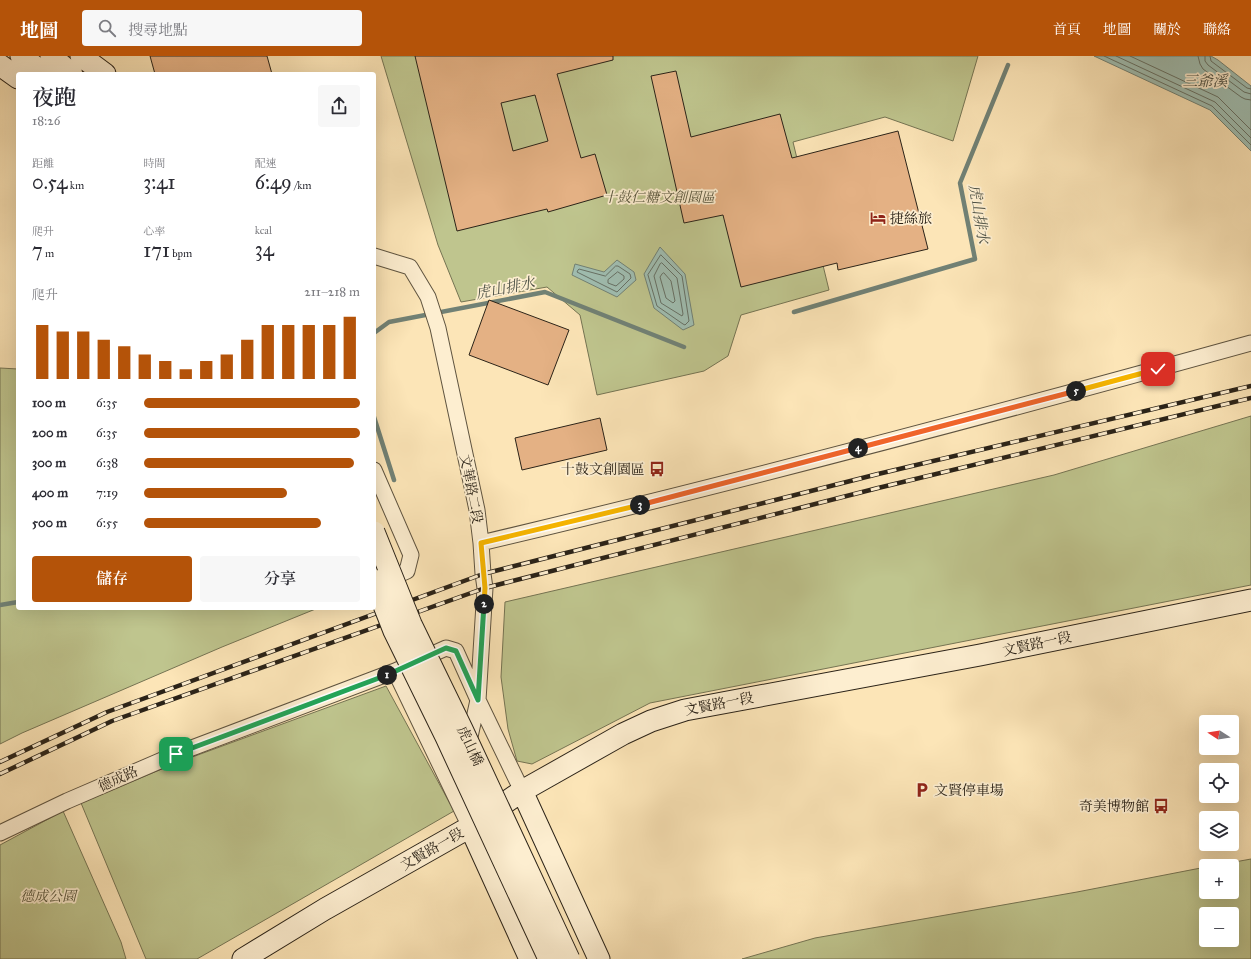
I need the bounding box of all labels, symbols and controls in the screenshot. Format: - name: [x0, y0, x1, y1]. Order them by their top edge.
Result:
- search box: [82, 10, 362, 46]
- icon: search: [96, 17, 118, 39]
- text: 地圖: [20, 19, 58, 42]
- text: 搜尋地點: [128, 21, 188, 39]
- text: 首頁: [1053, 21, 1081, 38]
- text: 地圖: [1103, 21, 1131, 38]
- text: 關於: [1153, 21, 1181, 38]
- text: 聯絡: [1203, 21, 1231, 38]
- water label: 三爺溪: [1182, 72, 1229, 90]
- text: 夜跑: [32, 84, 76, 111]
- button: share: [318, 85, 360, 127]
- text: 18:26: [32, 113, 60, 129]
- text: 距離: [32, 157, 54, 170]
- text: 時間: [143, 157, 165, 170]
- text: 配速: [255, 157, 277, 170]
- text: 0.54: [32, 170, 67, 194]
- text: 3:41: [143, 170, 175, 194]
- text: 6:49: [255, 170, 292, 194]
- text: km: [67, 179, 84, 192]
- text: /km: [292, 179, 312, 192]
- water label: 虎山排水: [965, 183, 993, 247]
- park label: 十鼓仁糖文創園區: [603, 189, 717, 206]
- hotel icon: 捷絲旅: [869, 209, 887, 227]
- place label: 捷絲旅: [890, 210, 932, 227]
- text: kcal: [255, 224, 272, 237]
- text: 爬升: [32, 225, 54, 238]
- text: 心率: [143, 225, 165, 238]
- text: 34: [255, 237, 274, 261]
- text: 7: [32, 238, 43, 262]
- text: 171: [143, 238, 170, 262]
- text: m: [43, 247, 54, 260]
- text: bpm: [170, 247, 192, 260]
- water label: 虎山排水: [474, 273, 538, 303]
- text: 211–218 m: [304, 284, 360, 300]
- text: 爬升: [32, 287, 58, 303]
- pin: [1141, 352, 1175, 386]
- icon: check: [1147, 358, 1169, 380]
- pin: 5: [1066, 381, 1086, 401]
- text: 5: [1073, 384, 1079, 397]
- text: 100 m: [32, 395, 66, 411]
- text: 6:35: [96, 395, 117, 411]
- text: 200 m: [32, 425, 67, 441]
- text: 6:35: [96, 425, 117, 441]
- pin: 4: [848, 438, 868, 458]
- text: 4: [855, 441, 861, 454]
- street label: 文華路二段: [456, 453, 486, 525]
- text: 300 m: [32, 455, 66, 471]
- text: 6:38: [96, 455, 118, 471]
- bus stop icon: 十鼓文創園區: [648, 460, 666, 478]
- place label: 十鼓文創園區: [561, 461, 645, 478]
- text: 400 m: [32, 485, 68, 501]
- text: 7:19: [96, 485, 118, 501]
- pin: 3: [630, 495, 650, 515]
- text: 3: [638, 498, 642, 511]
- text: 500 m: [32, 515, 67, 531]
- text: 6:55: [96, 515, 118, 531]
- button: 儲存: [32, 556, 192, 602]
- button: 分享: [200, 556, 360, 602]
- pin: 2: [474, 594, 494, 614]
- text: 2: [481, 597, 487, 610]
- street label: 文賢路一段: [1001, 628, 1073, 660]
- pin: 1: [377, 665, 397, 685]
- text: 1: [385, 668, 389, 681]
- street label: 文賢路一段: [683, 689, 755, 719]
- north arrow: [1199, 715, 1239, 755]
- map controls: [1199, 715, 1239, 947]
- street label: 虎山橋: [453, 723, 487, 769]
- pin: [159, 737, 193, 771]
- icon: arrive: [165, 743, 187, 765]
- street label: 德成路: [95, 763, 141, 795]
- button: locate: [1199, 763, 1239, 803]
- parking icon: 文賢停車場: [913, 781, 931, 799]
- place label: 文賢停車場: [934, 782, 1004, 799]
- bus stop icon: 奇美博物館: [1152, 797, 1170, 815]
- place label: 奇美博物館: [1079, 798, 1149, 815]
- button: layers: [1199, 811, 1239, 851]
- street label: 文賢路一段: [397, 824, 467, 874]
- button: +: [1199, 859, 1239, 899]
- park label: 德成公園: [20, 888, 78, 905]
- button: −: [1199, 907, 1239, 947]

